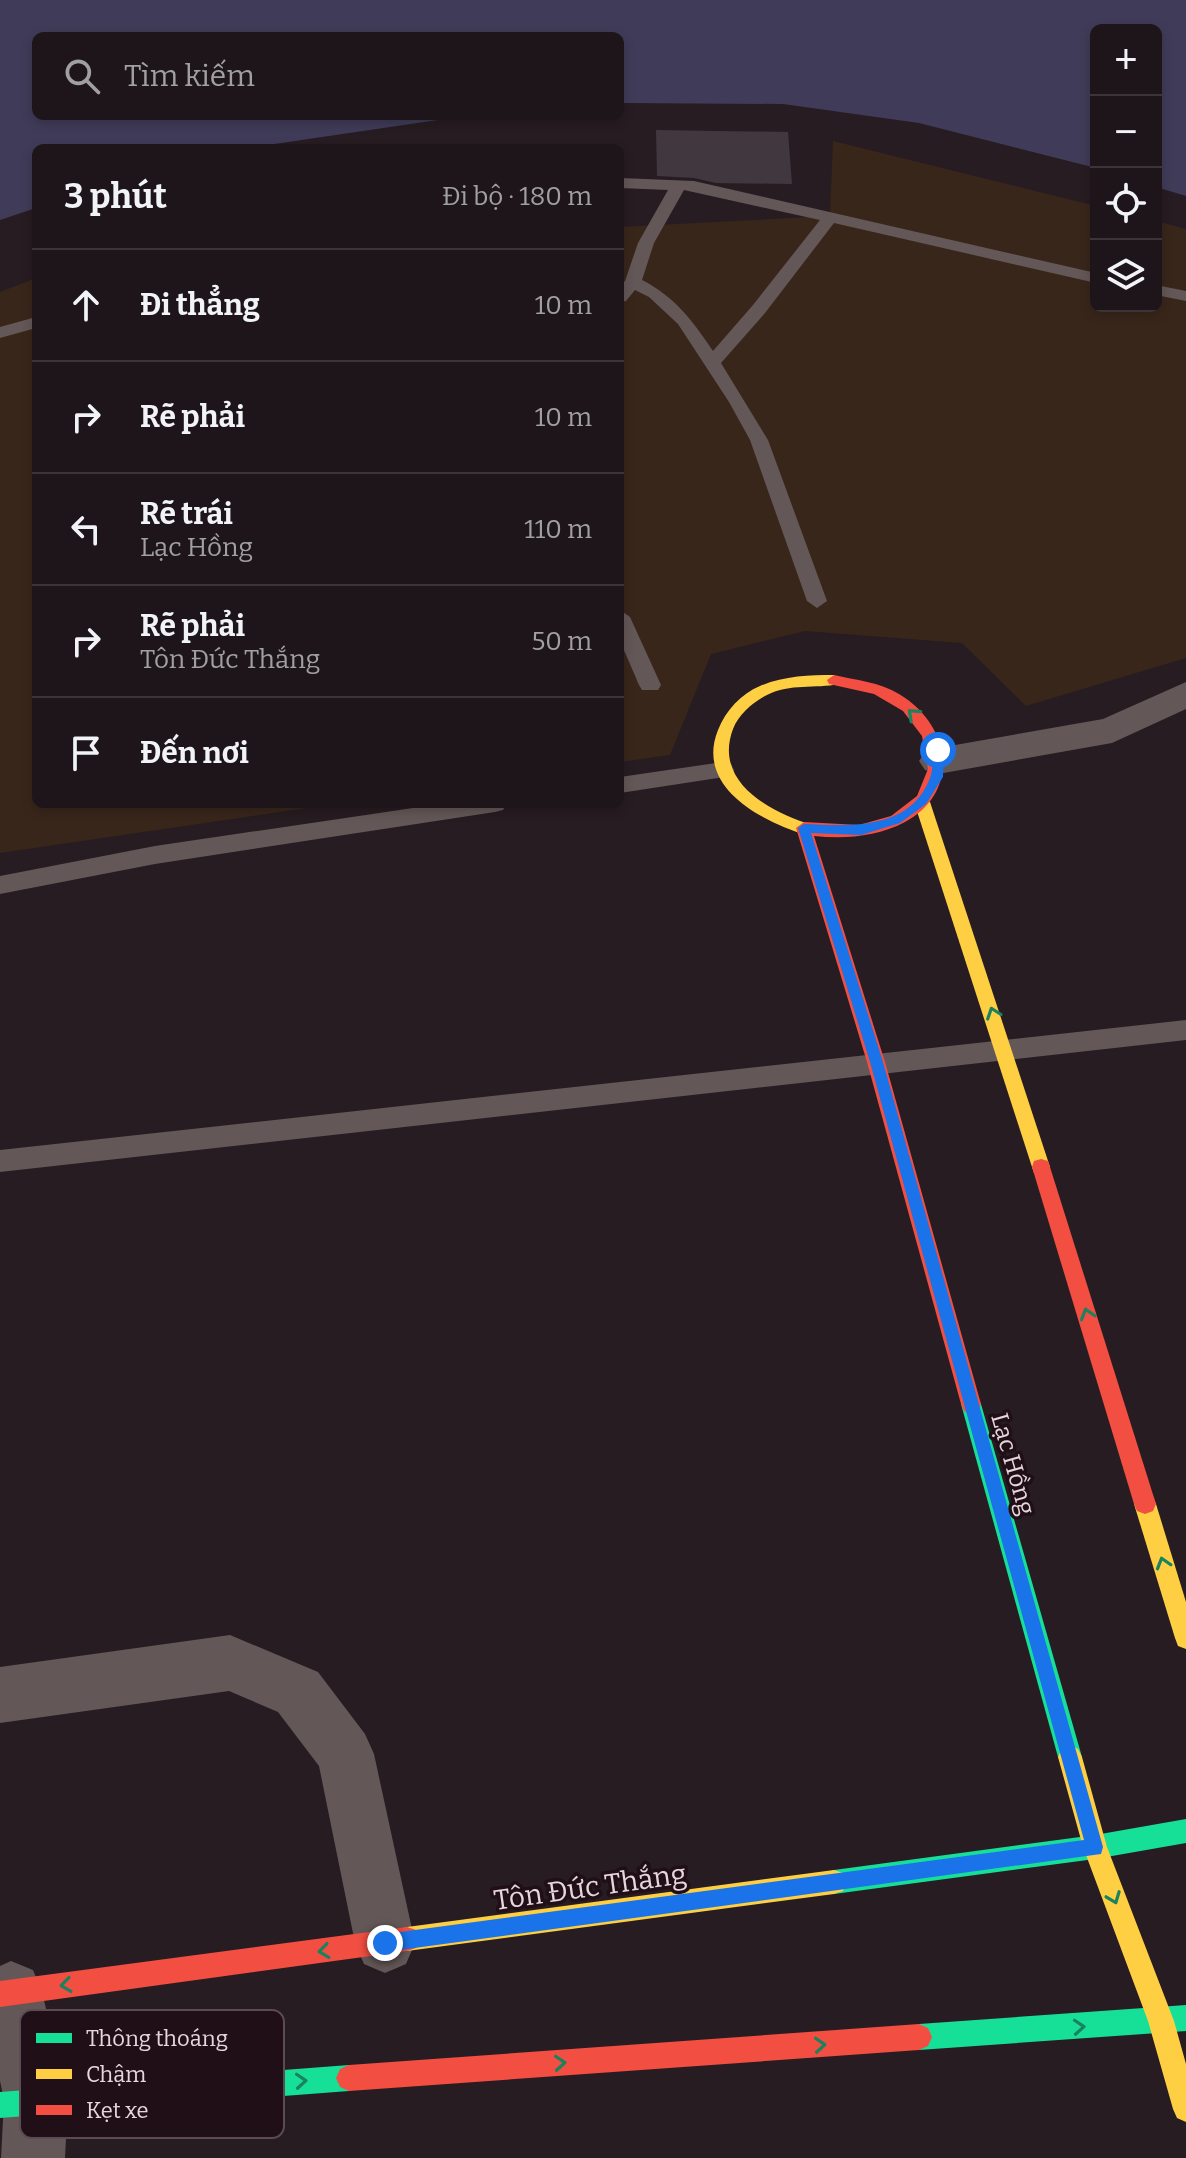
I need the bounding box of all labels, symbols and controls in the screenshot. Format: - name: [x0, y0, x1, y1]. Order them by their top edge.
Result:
- map controls: [1090, 24, 1162, 312]
- button: +: [1090, 24, 1162, 96]
- search box: [32, 32, 624, 120]
- icon: search: [60, 54, 104, 98]
- text: Tìm kiếm: [124, 58, 255, 94]
- button: −: [1090, 96, 1162, 168]
- button: locate: [1090, 168, 1162, 240]
- text: 3 phút: [64, 176, 167, 217]
- text: Đi bộ · 180 m: [442, 181, 592, 212]
- button: layers: [1090, 240, 1162, 312]
- icon: ahead: [64, 283, 108, 327]
- text: Đi thẳng: [140, 287, 260, 323]
- text: 10 m: [535, 290, 592, 321]
- icon: right: [64, 395, 108, 439]
- text: Rẽ phải: [140, 399, 245, 435]
- text: 10 m: [535, 402, 592, 433]
- text: Rẽ trái: [140, 496, 233, 532]
- icon: left: [64, 507, 108, 551]
- text: 110 m: [524, 514, 592, 545]
- text: Lạc Hồng: [140, 532, 253, 563]
- text: Rẽ phải: [140, 608, 245, 644]
- icon: right: [64, 619, 108, 663]
- text: 50 m: [531, 626, 592, 657]
- text: Tôn Đức Thắng: [140, 644, 320, 675]
- one-way arrow: [908, 709, 922, 723]
- icon: arrive: [64, 731, 108, 775]
- route start: [920, 732, 956, 768]
- text: Đến nơi: [140, 735, 249, 771]
- one-way arrow: [987, 1006, 1003, 1020]
- one-way arrow: [1080, 1308, 1096, 1322]
- street label: Lạc Hồng: [985, 1410, 1041, 1518]
- one-way arrow: [1156, 1557, 1172, 1570]
- street label: Tôn Đức Thắng: [492, 1857, 688, 1917]
- one-way arrow: [1104, 1890, 1121, 1904]
- route end: [367, 1925, 403, 1961]
- one-way arrow: [317, 1942, 330, 1959]
- one-way arrow: [59, 1976, 73, 1993]
- legend: [20, 2010, 284, 2138]
- one-way arrow: [1073, 2019, 1086, 2036]
- text: Thông thoáng: [86, 2025, 228, 2052]
- one-way arrow: [814, 2037, 827, 2054]
- one-way arrow: [554, 2055, 567, 2072]
- text: Chậm: [86, 2061, 146, 2088]
- one-way arrow: [295, 2073, 308, 2090]
- text: Kẹt xe: [86, 2097, 149, 2124]

